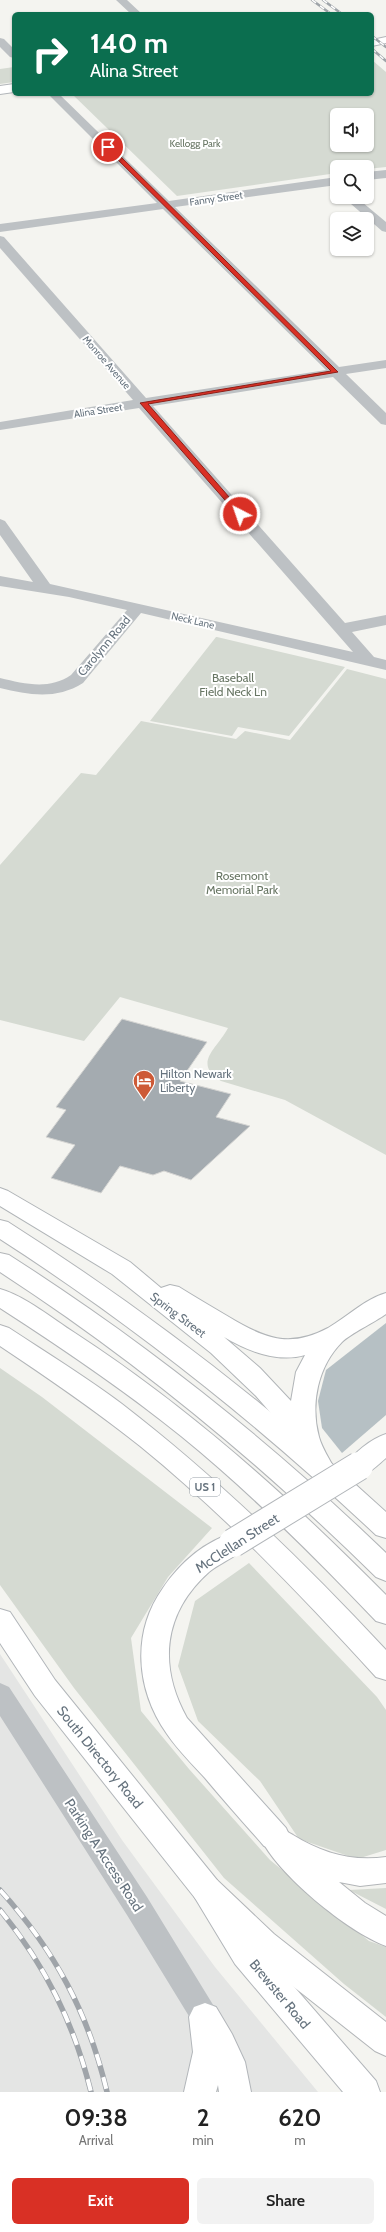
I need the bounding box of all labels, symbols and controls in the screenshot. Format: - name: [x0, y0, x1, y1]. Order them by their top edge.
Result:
- text: 140 m: [90, 26, 168, 60]
- icon: right: [24, 28, 76, 80]
- text: Alina Street: [90, 60, 178, 82]
- map controls: [330, 108, 374, 256]
- button: sound: [330, 108, 374, 152]
- pin: [91, 130, 125, 164]
- icon: arrive: [97, 136, 119, 158]
- park label: Kellogg Park: [170, 137, 221, 150]
- button: search: [330, 160, 374, 204]
- street label: Fanny Street: [189, 188, 244, 209]
- button: layers: [330, 212, 374, 256]
- street label: Monroe Avenue: [80, 333, 133, 392]
- street label: Alina Street: [73, 400, 124, 421]
- position arrow: [219, 493, 261, 535]
- street label: Neck Lane: [170, 609, 216, 632]
- street label: Carolynn Road: [74, 612, 133, 679]
- park label: Baseball Field Neck Ln: [199, 670, 267, 699]
- park label: Rosemont Memorial Park: [206, 868, 279, 897]
- place label: Hilton Newark Liberty: [160, 1066, 232, 1095]
- hotel icon: Hilton Newark Liberty: [131, 1068, 157, 1101]
- street label: Spring Street: [147, 1289, 209, 1341]
- road number: US 1: [190, 1478, 220, 1496]
- street label: McClellan Street: [192, 1509, 283, 1577]
- street label: South Directory Road: [53, 1702, 147, 1812]
- street label: Parking A Access Road: [61, 1795, 147, 1915]
- street label: Brewster Road: [246, 1956, 314, 2032]
- text: 09:38: [65, 2103, 128, 2132]
- text: 2: [197, 2103, 209, 2132]
- text: 620: [278, 2103, 321, 2132]
- text: Arrival: [79, 2132, 113, 2148]
- text: min: [192, 2132, 214, 2148]
- text: m: [294, 2132, 306, 2148]
- button: Exit: [12, 2178, 189, 2224]
- button: Share: [197, 2178, 374, 2224]

